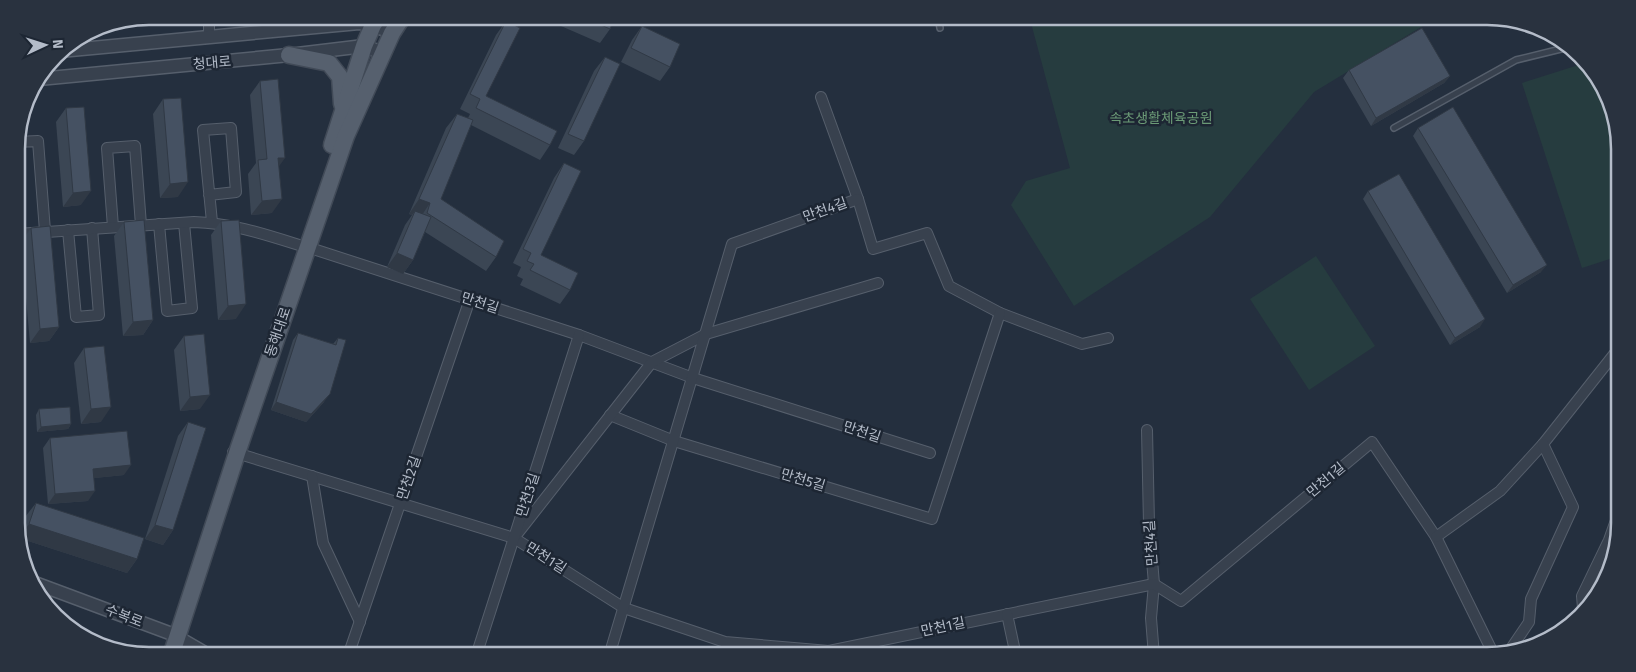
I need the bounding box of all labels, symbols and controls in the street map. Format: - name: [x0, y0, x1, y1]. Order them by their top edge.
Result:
- north arrow: [20, 20, 70, 70]
- text: N: [49, 39, 66, 49]
- street label: 청대로: [192, 53, 232, 73]
- park label: 속초생활체육공원: [1109, 110, 1213, 127]
- street label: 만천4길: [800, 194, 850, 226]
- street label: 만천길: [459, 289, 501, 317]
- street label: 동해대로: [262, 305, 294, 359]
- street label: 만천길: [841, 418, 883, 446]
- street label: 만천2길: [394, 454, 424, 502]
- street label: 만천1길: [1303, 459, 1349, 501]
- street label: 만천5길: [779, 465, 827, 495]
- street label: 만천3길: [513, 471, 543, 519]
- street label: 만천4길: [1141, 519, 1161, 567]
- street label: 만천1길: [523, 539, 569, 577]
- street label: 수복로: [103, 601, 145, 631]
- street label: 만천1길: [919, 614, 967, 640]

